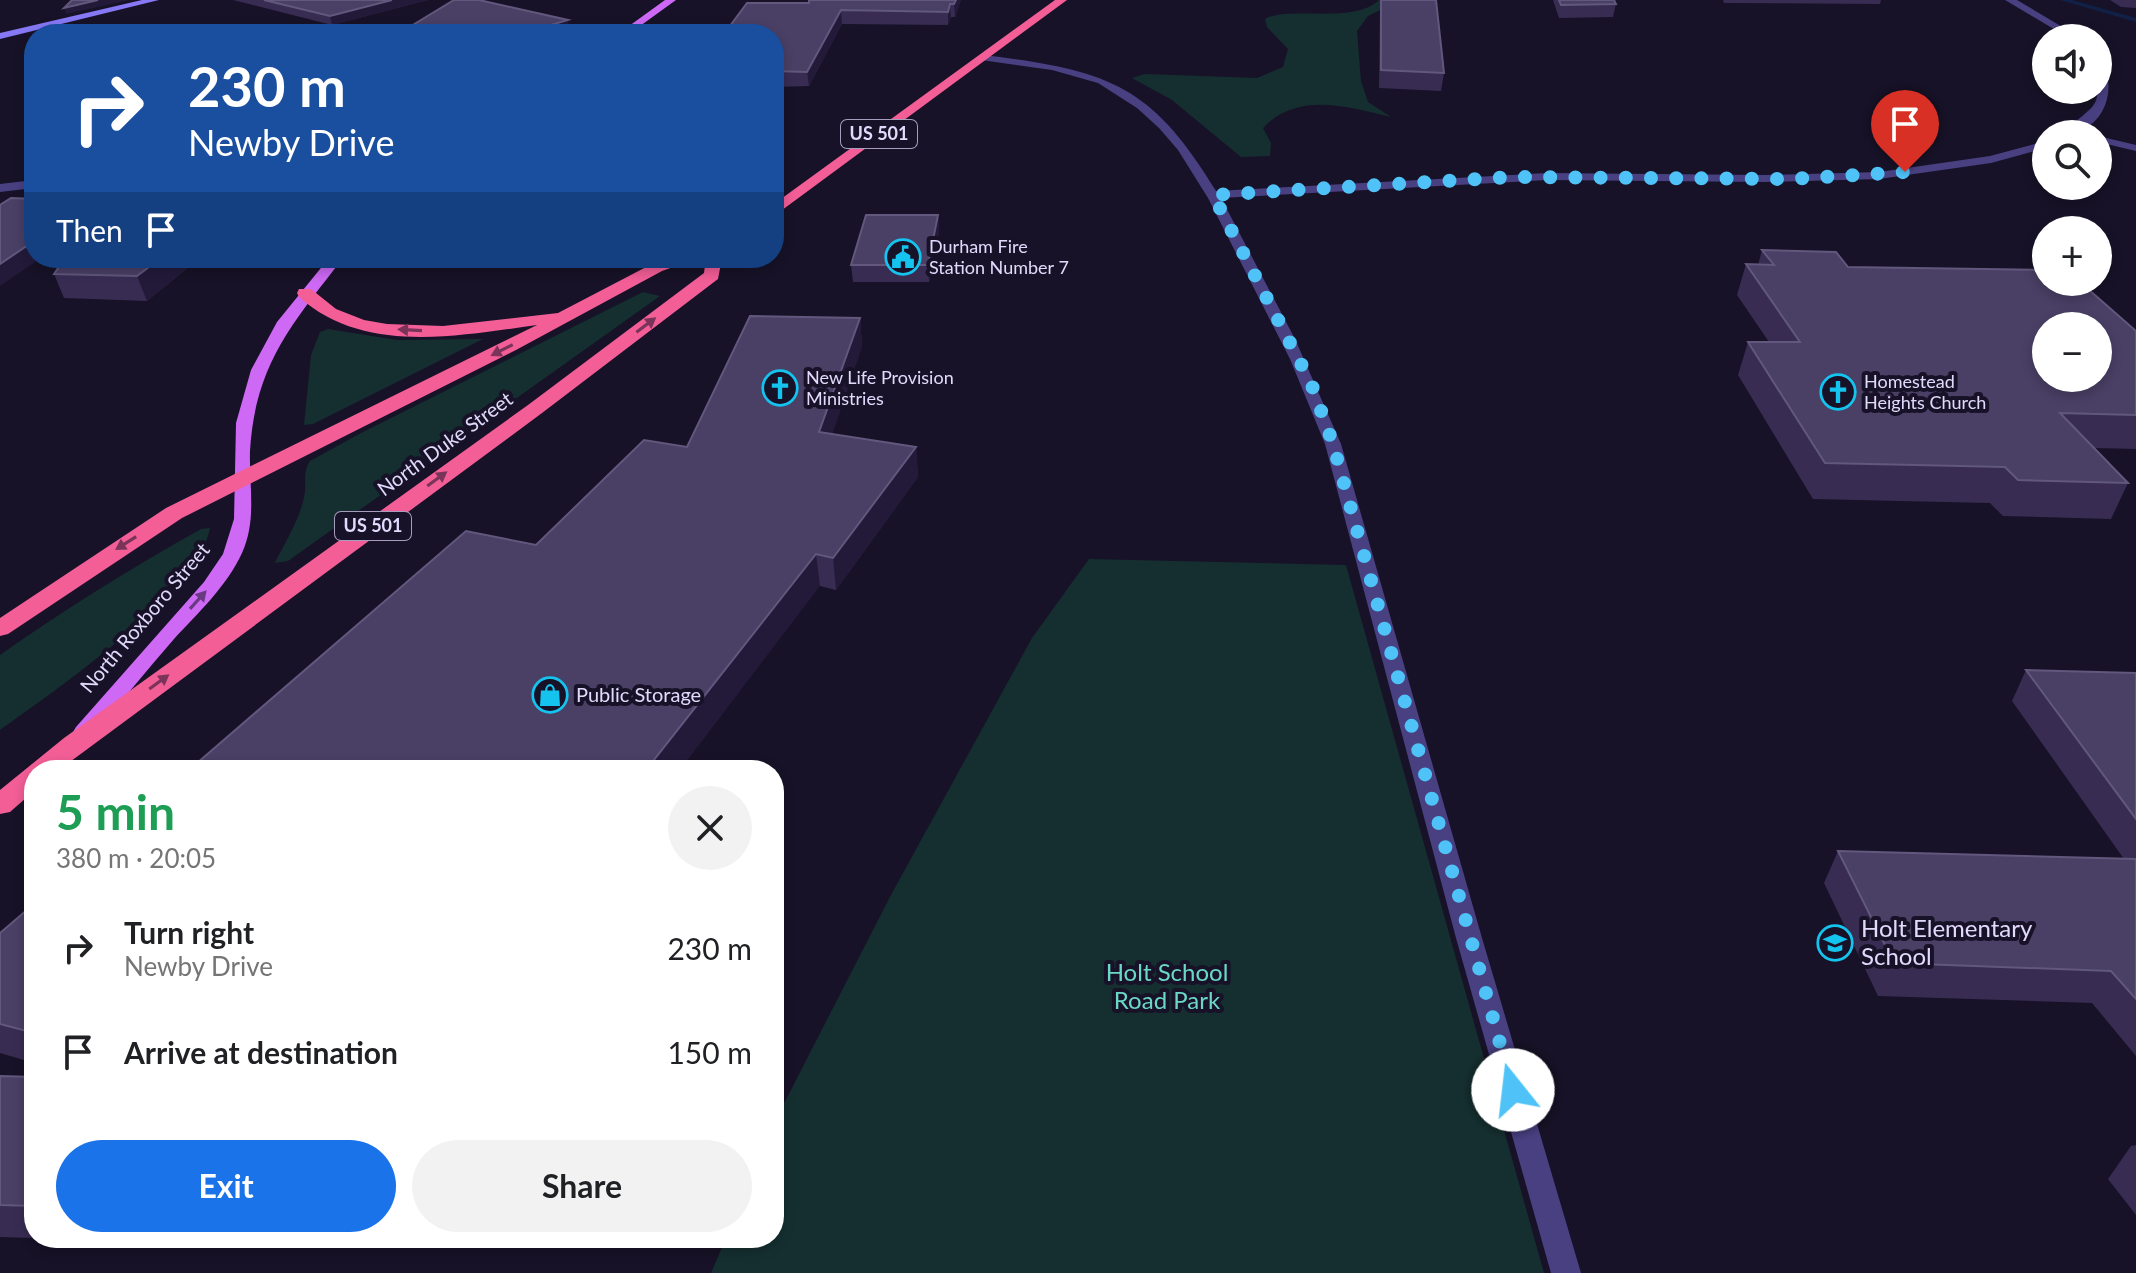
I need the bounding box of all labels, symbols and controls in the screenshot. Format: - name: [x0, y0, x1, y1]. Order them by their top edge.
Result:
- map controls: [2032, 24, 2112, 392]
- button: sound: [2032, 24, 2112, 104]
- text: 230 m: [188, 52, 346, 119]
- icon: right: [56, 56, 160, 160]
- pin: [1871, 90, 1939, 172]
- icon: arrive: [1883, 102, 1927, 146]
- text: Newby Drive: [188, 120, 394, 164]
- road number: US 501: [841, 120, 917, 148]
- button: search: [2032, 120, 2112, 200]
- icon: arrive: [139, 208, 183, 252]
- text: Then: [56, 212, 123, 248]
- button: +: [2032, 216, 2112, 296]
- place label: Durham Fire Station Number 7: [929, 235, 1069, 278]
- public building icon: Durham Fire Station Number 7: [884, 238, 922, 276]
- button: −: [2032, 312, 2112, 392]
- one-way arrow: [636, 317, 656, 333]
- one-way arrow: [397, 323, 422, 336]
- one-way arrow: [491, 344, 514, 357]
- place label: New Life Provision Ministries: [806, 366, 954, 409]
- church icon: New Life Provision Ministries: [761, 369, 799, 407]
- place label: Homestead Heights Church: [1864, 370, 1986, 413]
- church icon: Homestead Heights Church: [1819, 373, 1857, 411]
- street label: North Duke Street: [372, 386, 517, 500]
- one-way arrow: [427, 472, 448, 487]
- road number: US 501: [335, 512, 411, 540]
- one-way arrow: [116, 535, 137, 550]
- street label: North Roxboro Street: [75, 538, 214, 697]
- one-way arrow: [188, 591, 206, 610]
- one-way arrow: [149, 674, 169, 690]
- shop icon: Public Storage: [531, 676, 569, 714]
- place label: Public Storage: [576, 682, 701, 706]
- text: 5 min: [56, 783, 175, 840]
- button: close: [668, 786, 752, 870]
- text: 380 m · 20:05: [56, 842, 216, 874]
- place label: Holt Elementary School: [1861, 913, 2033, 970]
- text: Turn right: [124, 914, 254, 950]
- school or university icon: Holt Elementary School: [1816, 924, 1854, 962]
- icon: right: [56, 926, 100, 970]
- text: 230 m: [667, 930, 752, 966]
- text: Newby Drive: [124, 950, 273, 982]
- park label: Holt School Road Park: [1106, 957, 1228, 1014]
- icon: arrive: [56, 1030, 100, 1074]
- text: Arrive at destination: [124, 1034, 398, 1070]
- text: 150 m: [667, 1034, 752, 1070]
- position arrow: [1471, 1048, 1555, 1132]
- button: Exit: [56, 1140, 396, 1232]
- button: Share: [412, 1140, 752, 1232]

